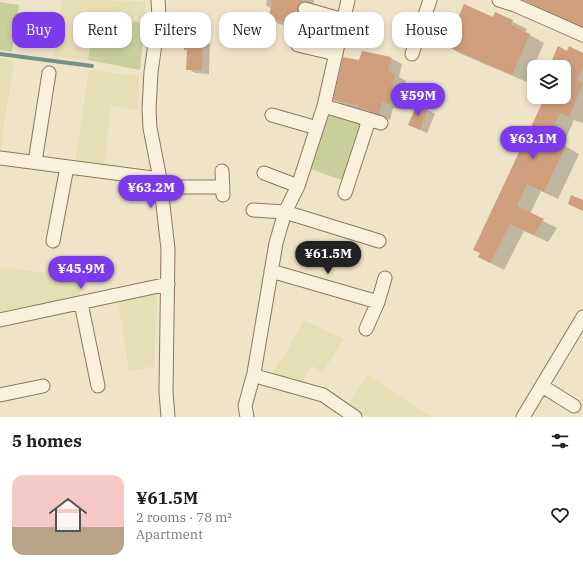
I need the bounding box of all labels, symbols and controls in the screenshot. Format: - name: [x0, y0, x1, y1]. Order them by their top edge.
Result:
- chip: Buy: [12, 12, 65, 48]
- chip: Rent: [73, 12, 132, 48]
- chip: Filters: [140, 12, 211, 48]
- chip: New: [219, 12, 276, 48]
- chip: Apartment: [284, 12, 384, 48]
- chip: House: [392, 12, 462, 48]
- map controls: [527, 60, 571, 104]
- button: layers: [527, 60, 571, 104]
- pin: ¥59M: [394, 83, 442, 117]
- text: ¥59M: [400, 87, 436, 104]
- pin: ¥63.1M: [500, 126, 566, 160]
- text: ¥63.1M: [509, 130, 557, 147]
- pin: ¥63.2M: [118, 175, 184, 209]
- text: ¥63.2M: [127, 179, 175, 196]
- pin: ¥61.5M: [295, 241, 361, 275]
- text: ¥61.5M: [304, 245, 352, 262]
- pin: ¥45.9M: [48, 256, 114, 290]
- text: ¥45.9M: [57, 260, 105, 277]
- text: 5 homes: [12, 430, 82, 452]
- icon: filters: [549, 430, 571, 452]
- text: ¥61.5M: [136, 487, 198, 509]
- icon: home: [44, 491, 92, 539]
- icon: heart: [549, 504, 571, 526]
- text: 2 rooms · 78 m²: [136, 509, 232, 526]
- text: Apartment: [136, 526, 203, 543]

